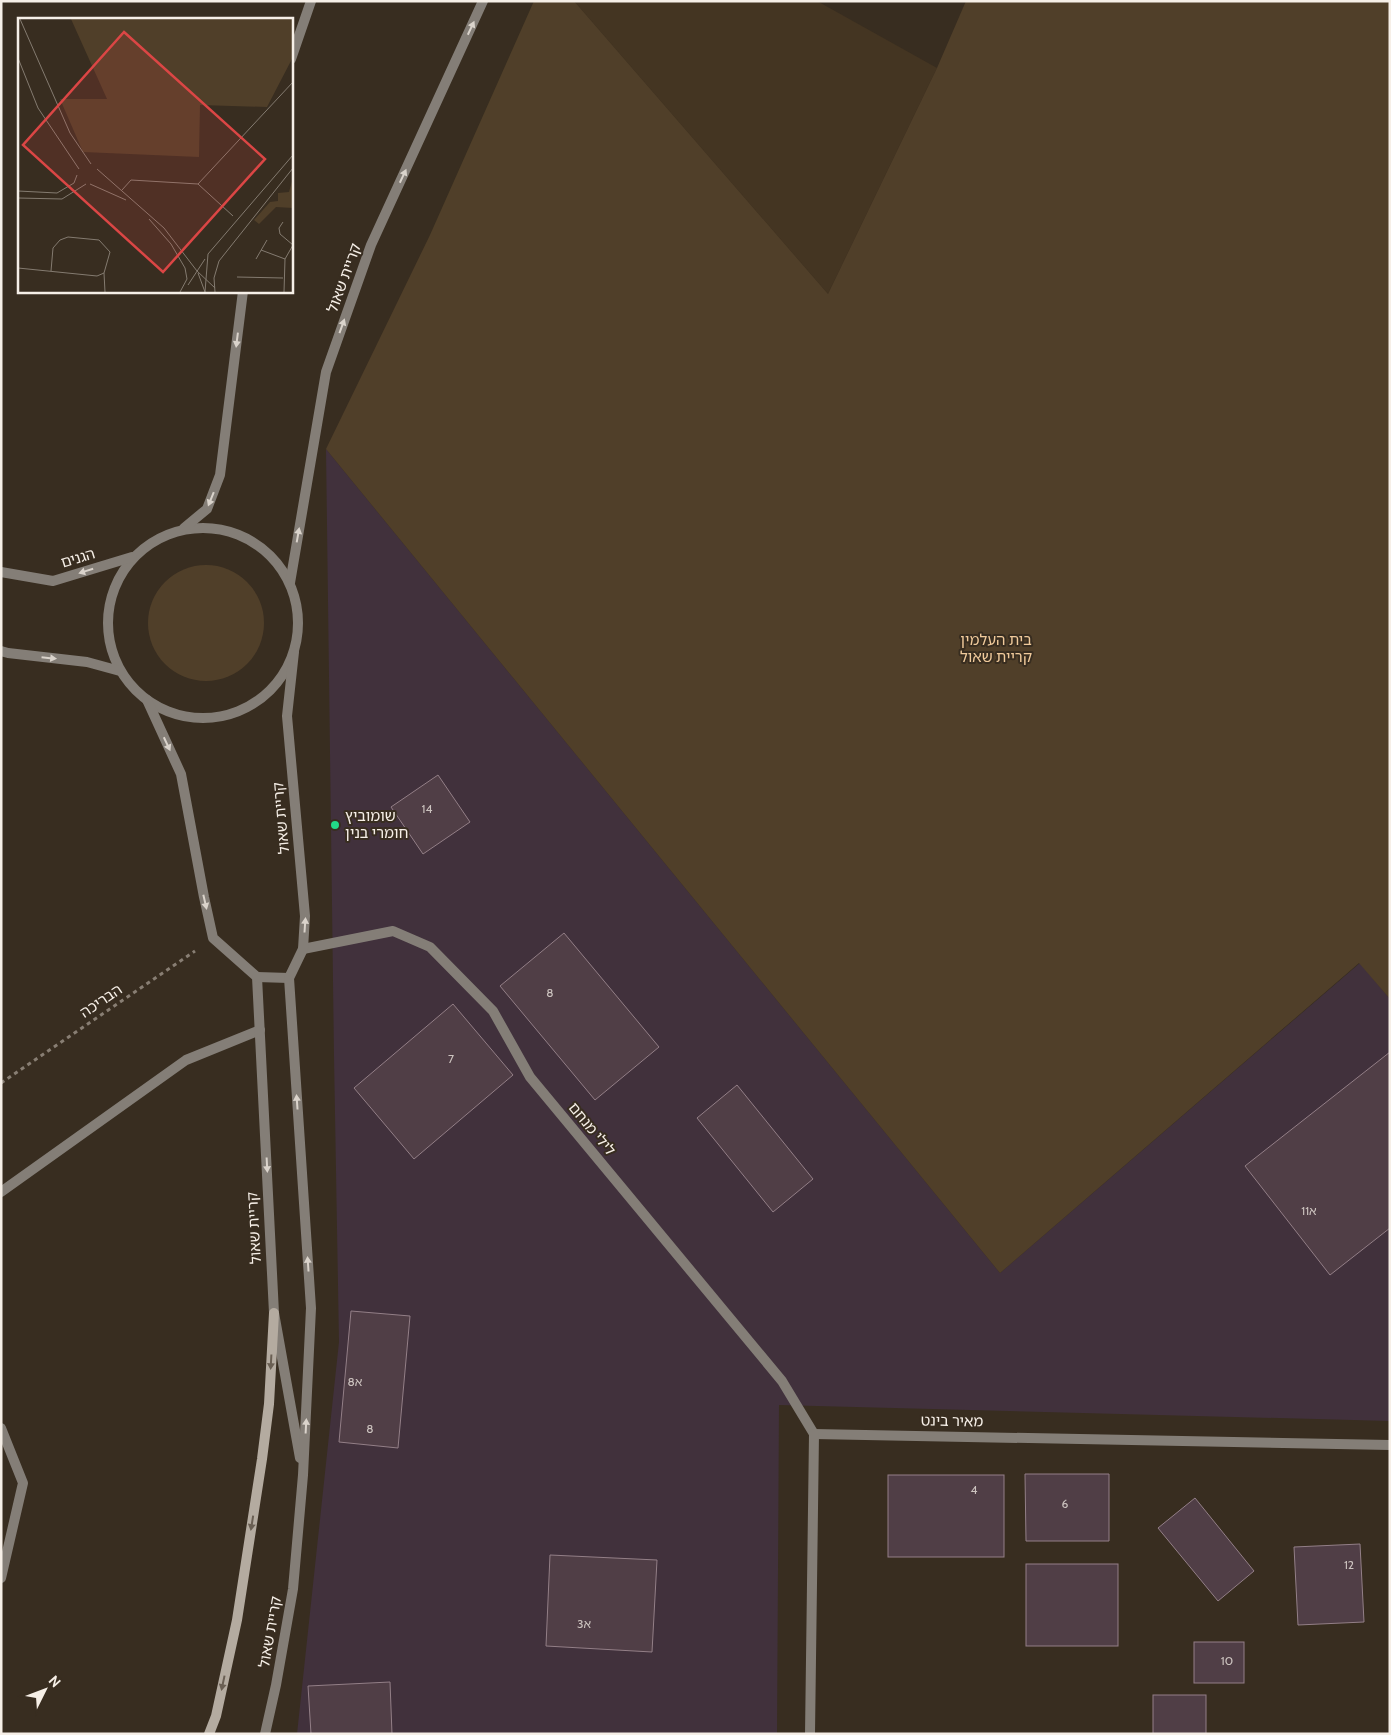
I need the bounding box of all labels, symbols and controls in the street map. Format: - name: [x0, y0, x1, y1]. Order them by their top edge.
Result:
- inset map: [18, 18, 292, 292]
- one-way arrow: [467, 21, 475, 35]
- one-way arrow: [399, 169, 407, 183]
- street label: קריית שאול: [323, 241, 365, 315]
- one-way arrow: [339, 319, 346, 334]
- one-way arrow: [233, 332, 241, 348]
- one-way arrow: [206, 492, 214, 506]
- one-way arrow: [295, 526, 303, 542]
- street label: הגנים: [59, 544, 97, 572]
- one-way arrow: [78, 568, 93, 576]
- park label: בית העלמין קריית שאול: [960, 631, 1032, 666]
- one-way arrow: [42, 654, 58, 662]
- one-way arrow: [164, 737, 172, 751]
- street label: קריית שאול: [269, 781, 293, 855]
- house number: 14: [422, 801, 432, 816]
- place label: שומוביץ חומרי בנין: [345, 807, 408, 842]
- marker: שומוביץ חומרי בנין: [329, 819, 341, 831]
- one-way arrow: [201, 894, 209, 909]
- one-way arrow: [301, 917, 309, 933]
- street label: הבריכה: [77, 980, 125, 1022]
- house number: 8: [546, 985, 554, 1000]
- house number: 7: [448, 1051, 454, 1066]
- one-way arrow: [293, 1093, 301, 1109]
- street label: לילי מנחם: [565, 1099, 619, 1159]
- one-way arrow: [263, 1158, 271, 1174]
- street label: קריית שאול: [243, 1191, 265, 1265]
- house number: 11א: [1301, 1203, 1317, 1218]
- one-way arrow: [303, 1256, 311, 1272]
- one-way arrow: [267, 1354, 275, 1370]
- house number: 8א: [348, 1374, 363, 1389]
- street label: מאיר בינט: [921, 1411, 983, 1431]
- one-way arrow: [302, 1418, 310, 1434]
- house number: 8: [366, 1421, 374, 1436]
- house number: 4: [971, 1482, 978, 1497]
- house number: 6: [1062, 1496, 1069, 1511]
- one-way arrow: [247, 1515, 255, 1531]
- house number: 12: [1344, 1557, 1354, 1572]
- street label: קריית שאול: [255, 1595, 285, 1669]
- house number: 3א: [577, 1616, 591, 1631]
- house number: 10: [1221, 1653, 1233, 1668]
- north arrow: [20, 1665, 70, 1715]
- text: N: [45, 1672, 65, 1691]
- one-way arrow: [219, 1675, 227, 1690]

